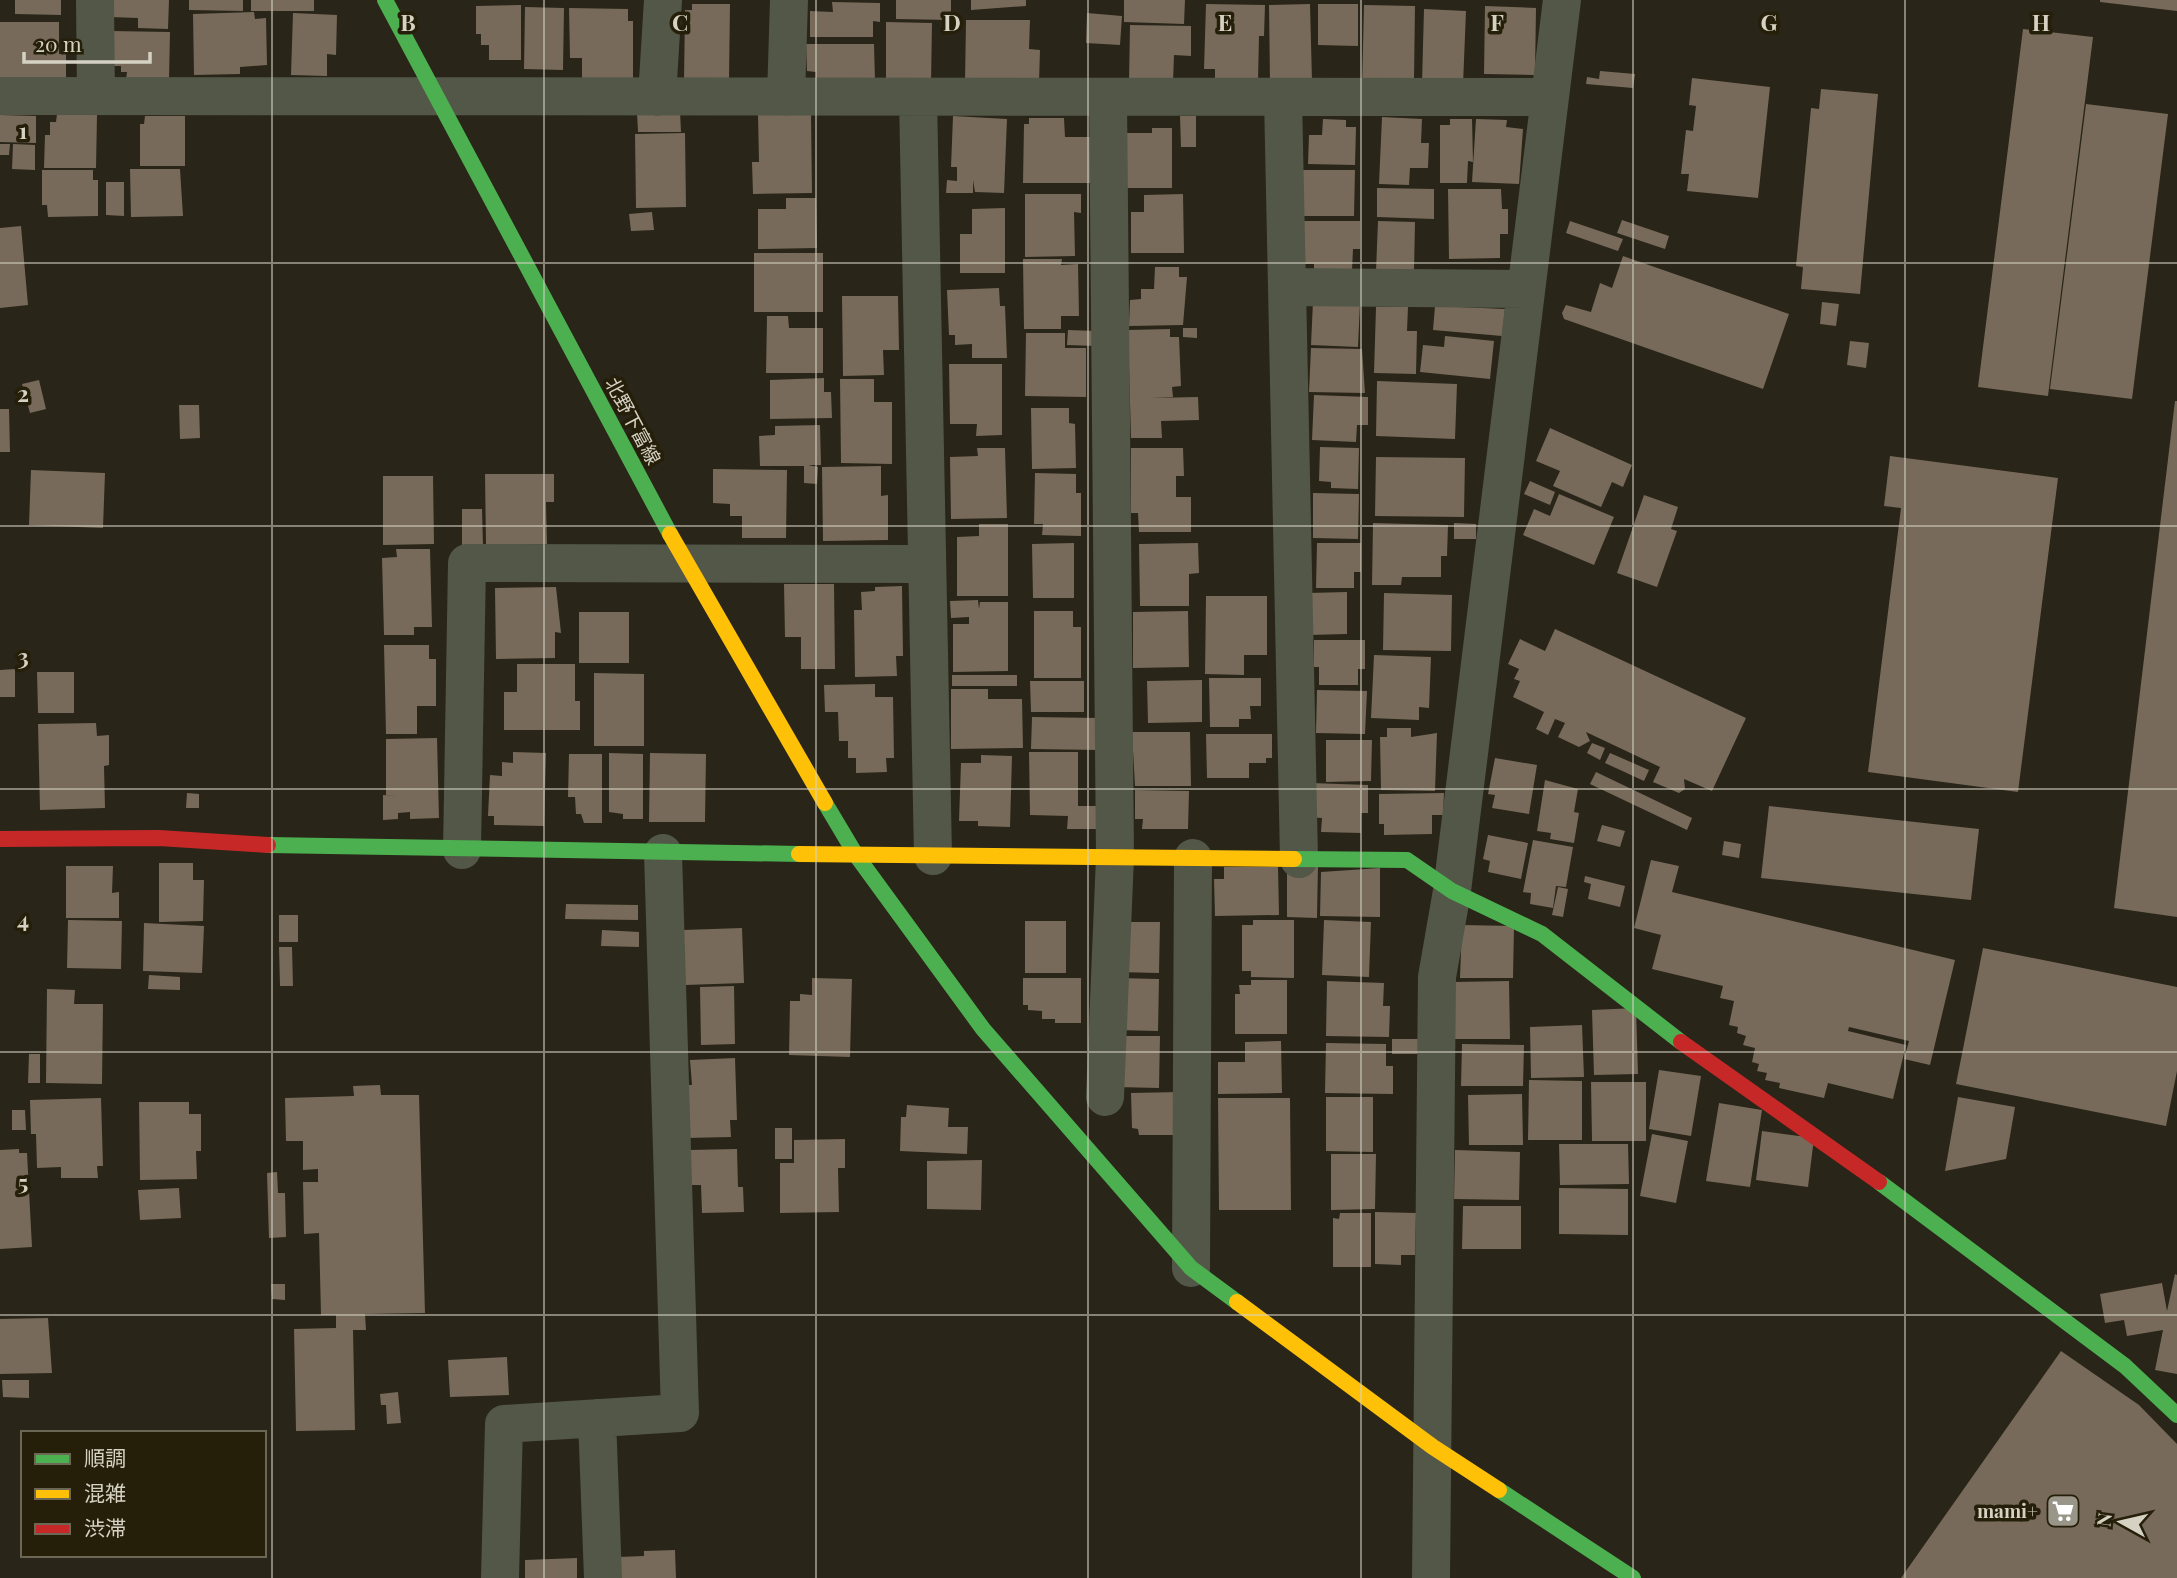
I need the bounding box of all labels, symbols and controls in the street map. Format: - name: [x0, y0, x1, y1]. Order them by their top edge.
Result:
- text: B: [400, 6, 416, 37]
- text: C: [672, 6, 688, 37]
- text: D: [943, 6, 961, 37]
- text: E: [1218, 6, 1232, 37]
- text: F: [1490, 6, 1504, 37]
- text: G: [1761, 6, 1778, 37]
- text: H: [2032, 6, 2050, 37]
- scale bar: [24, 21, 150, 65]
- text: 20 m: [35, 29, 82, 57]
- text: 1: [19, 114, 28, 145]
- street label: 北野下富線: [600, 372, 668, 469]
- text: 2: [17, 377, 29, 408]
- text: 3: [17, 640, 29, 671]
- text: 4: [17, 903, 29, 934]
- text: 5: [18, 1166, 28, 1197]
- legend: [21, 1431, 266, 1557]
- text: 順調: [84, 1443, 126, 1471]
- text: 混雑: [84, 1478, 126, 1506]
- north arrow: [2086, 1487, 2156, 1557]
- supermarket icon: mami+: [2044, 1492, 2082, 1530]
- place label: mami+: [1977, 1497, 2038, 1523]
- text: N: [2089, 1511, 2117, 1528]
- text: 渋滞: [84, 1513, 126, 1541]

